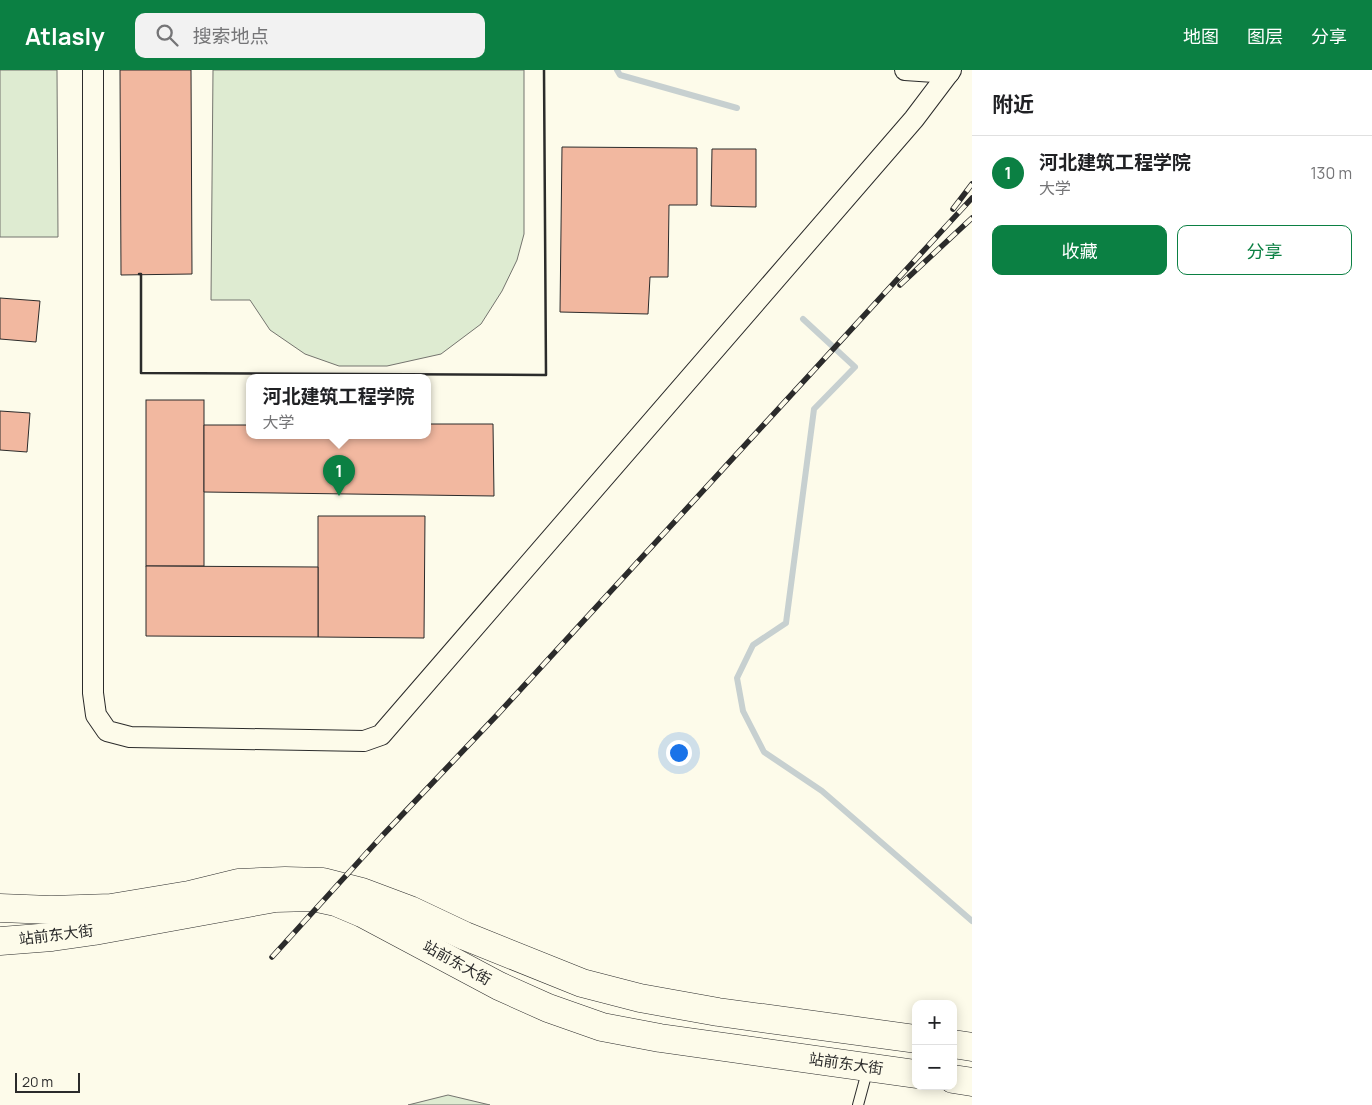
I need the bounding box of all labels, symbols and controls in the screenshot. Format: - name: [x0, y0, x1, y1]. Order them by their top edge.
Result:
- search box: [135, 13, 485, 58]
- text: Atlasly: [25, 19, 105, 52]
- icon: search: [153, 21, 181, 49]
- text: 搜索地点: [193, 23, 269, 49]
- text: 地图: [1183, 24, 1219, 48]
- text: 图层: [1247, 24, 1283, 48]
- text: 分享: [1311, 24, 1347, 48]
- text: 附近: [992, 90, 1034, 118]
- text: 河北建筑工程学院: [1039, 149, 1191, 175]
- text: 1: [1004, 162, 1012, 184]
- text: 130 m: [1310, 162, 1352, 184]
- text: 大学: [1039, 177, 1071, 199]
- button: 收藏: [992, 225, 1167, 275]
- button: 分享: [1177, 225, 1352, 275]
- popup: [246, 374, 431, 439]
- text: 河北建筑工程学院: [262, 383, 415, 409]
- text: 大学: [262, 411, 295, 433]
- pin: 1: [323, 455, 355, 496]
- your location: [666, 740, 692, 766]
- street label: 站前东大街: [17, 920, 94, 949]
- street label: 站前东大街: [419, 935, 495, 990]
- map controls: [912, 1000, 957, 1090]
- button: +: [912, 1000, 957, 1045]
- button: −: [912, 1045, 957, 1090]
- street label: 站前东大街: [807, 1048, 885, 1079]
- scale bar: [15, 1070, 80, 1093]
- text: 20 m: [22, 1072, 53, 1091]

